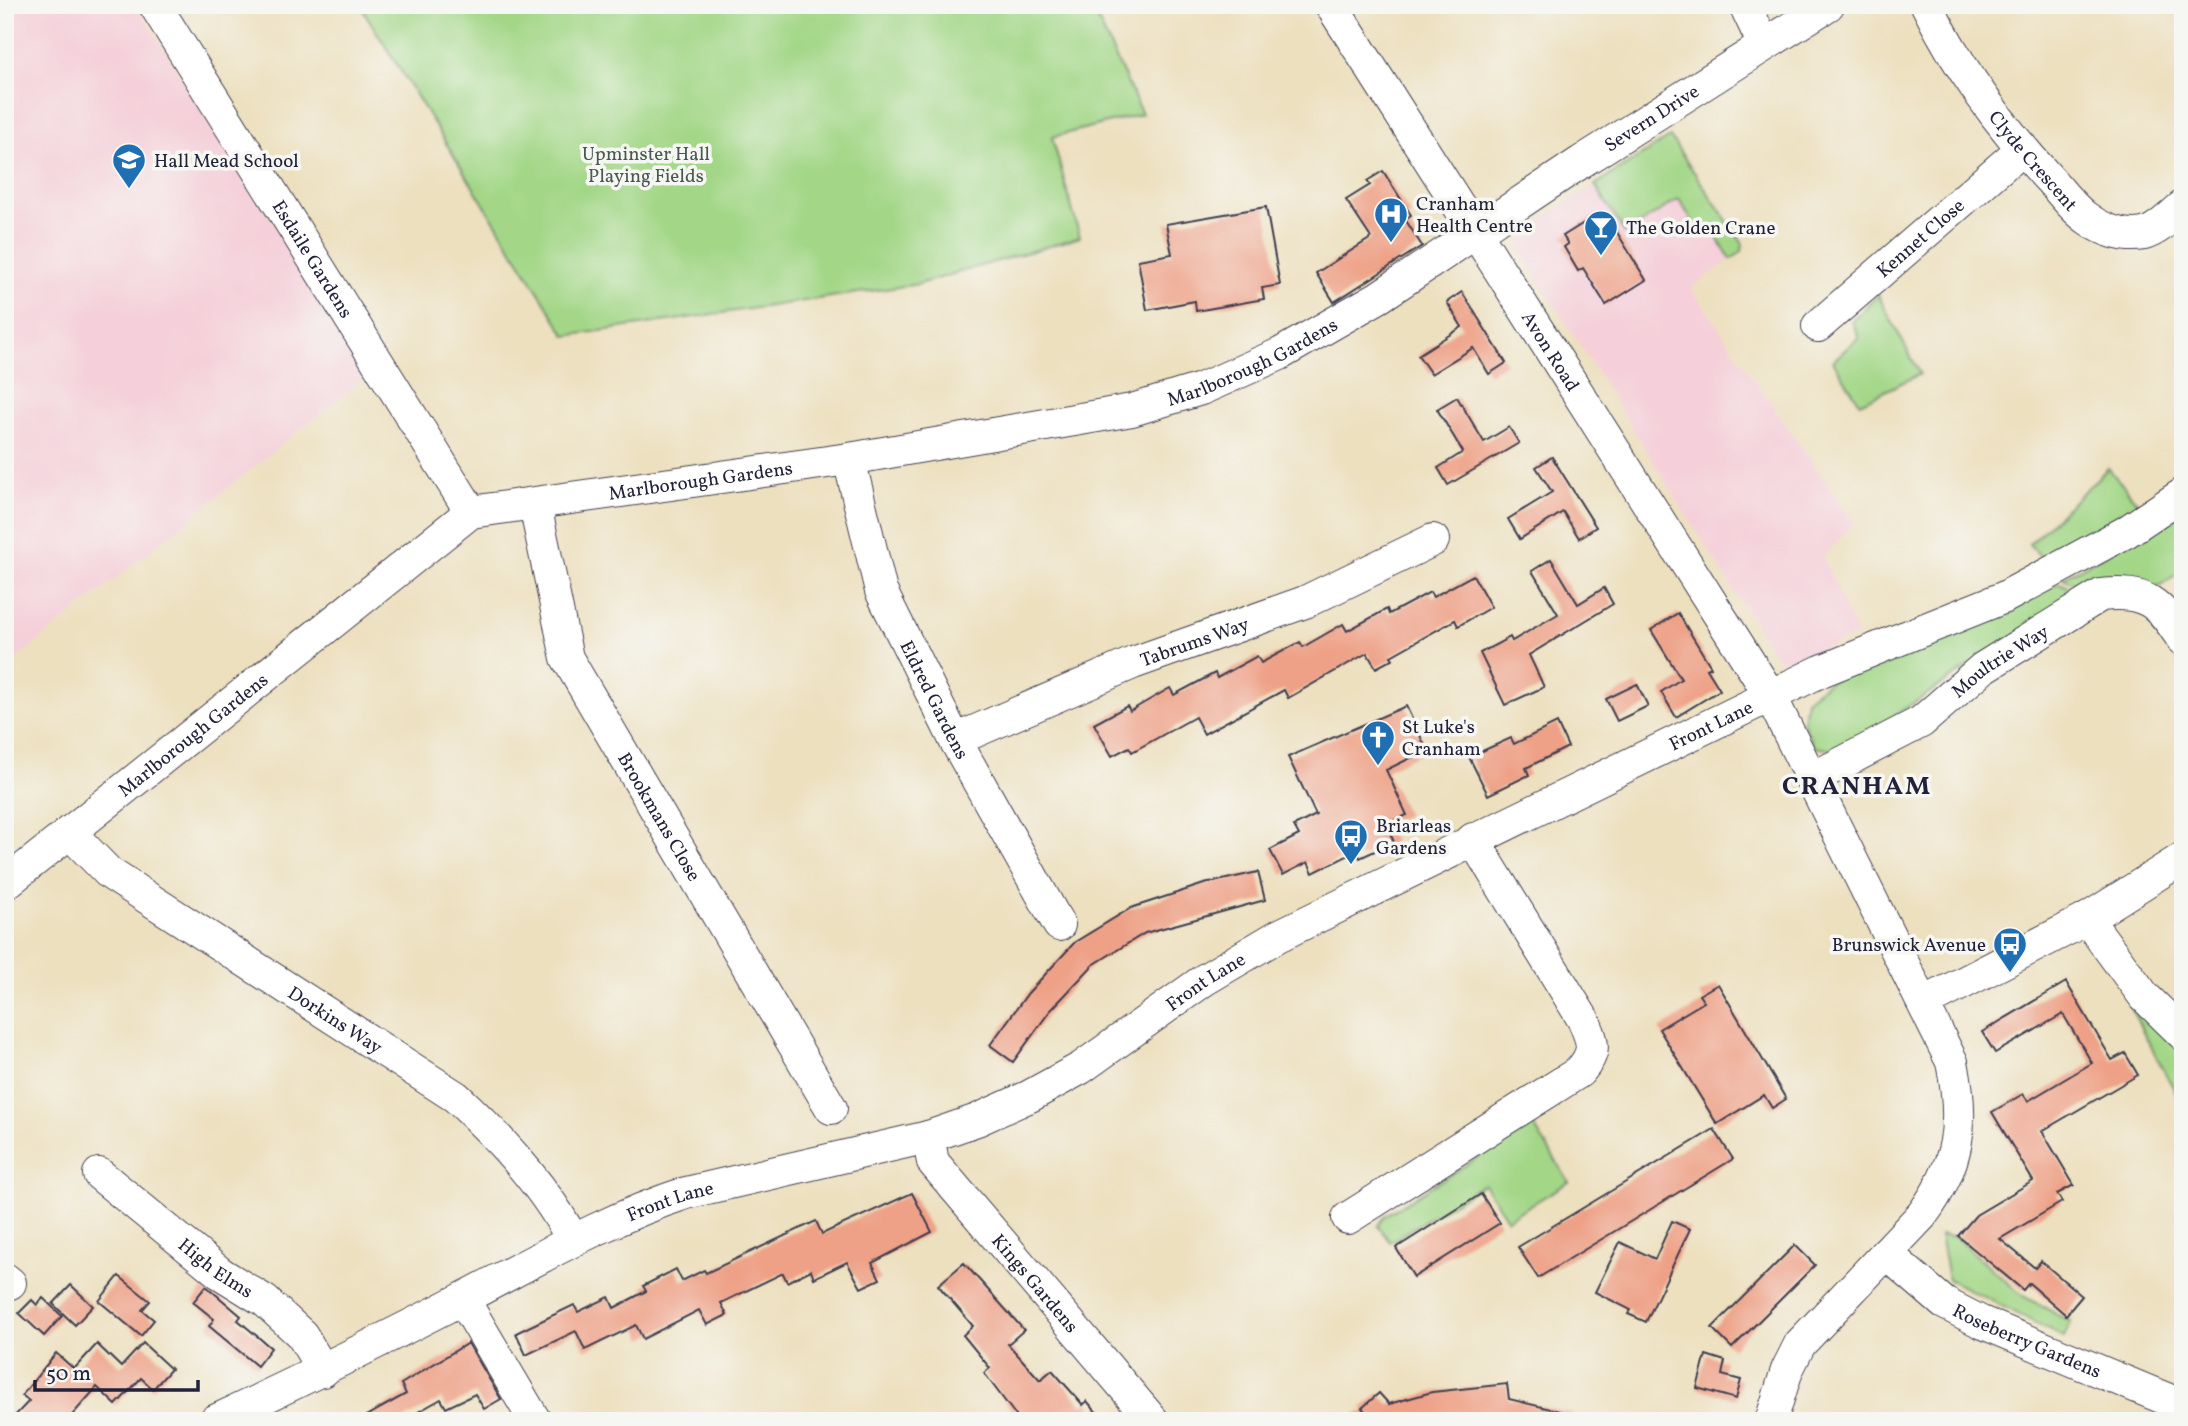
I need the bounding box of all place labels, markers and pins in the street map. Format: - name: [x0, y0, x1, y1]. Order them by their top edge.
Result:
- school or university icon: Hall Mead School: [110, 141, 148, 190]
- place label: Hall Mead School: [154, 149, 299, 175]
- place label: Cranham Health Centre: [1416, 192, 1533, 240]
- hospital icon: Cranham Health Centre: [1372, 195, 1410, 244]
- bar icon: The Golden Crane: [1582, 208, 1620, 257]
- place label: The Golden Crane: [1626, 216, 1775, 242]
- place label: St Luke's Cranham: [1402, 715, 1481, 763]
- church icon: St Luke's Cranham: [1359, 718, 1397, 767]
- place label: Briarleas Gardens: [1376, 814, 1451, 862]
- bus stop icon: Briarleas Gardens: [1332, 817, 1370, 866]
- bus stop icon: Brunswick Avenue: [1991, 925, 2029, 974]
- place label: Brunswick Avenue: [1832, 933, 1986, 959]

